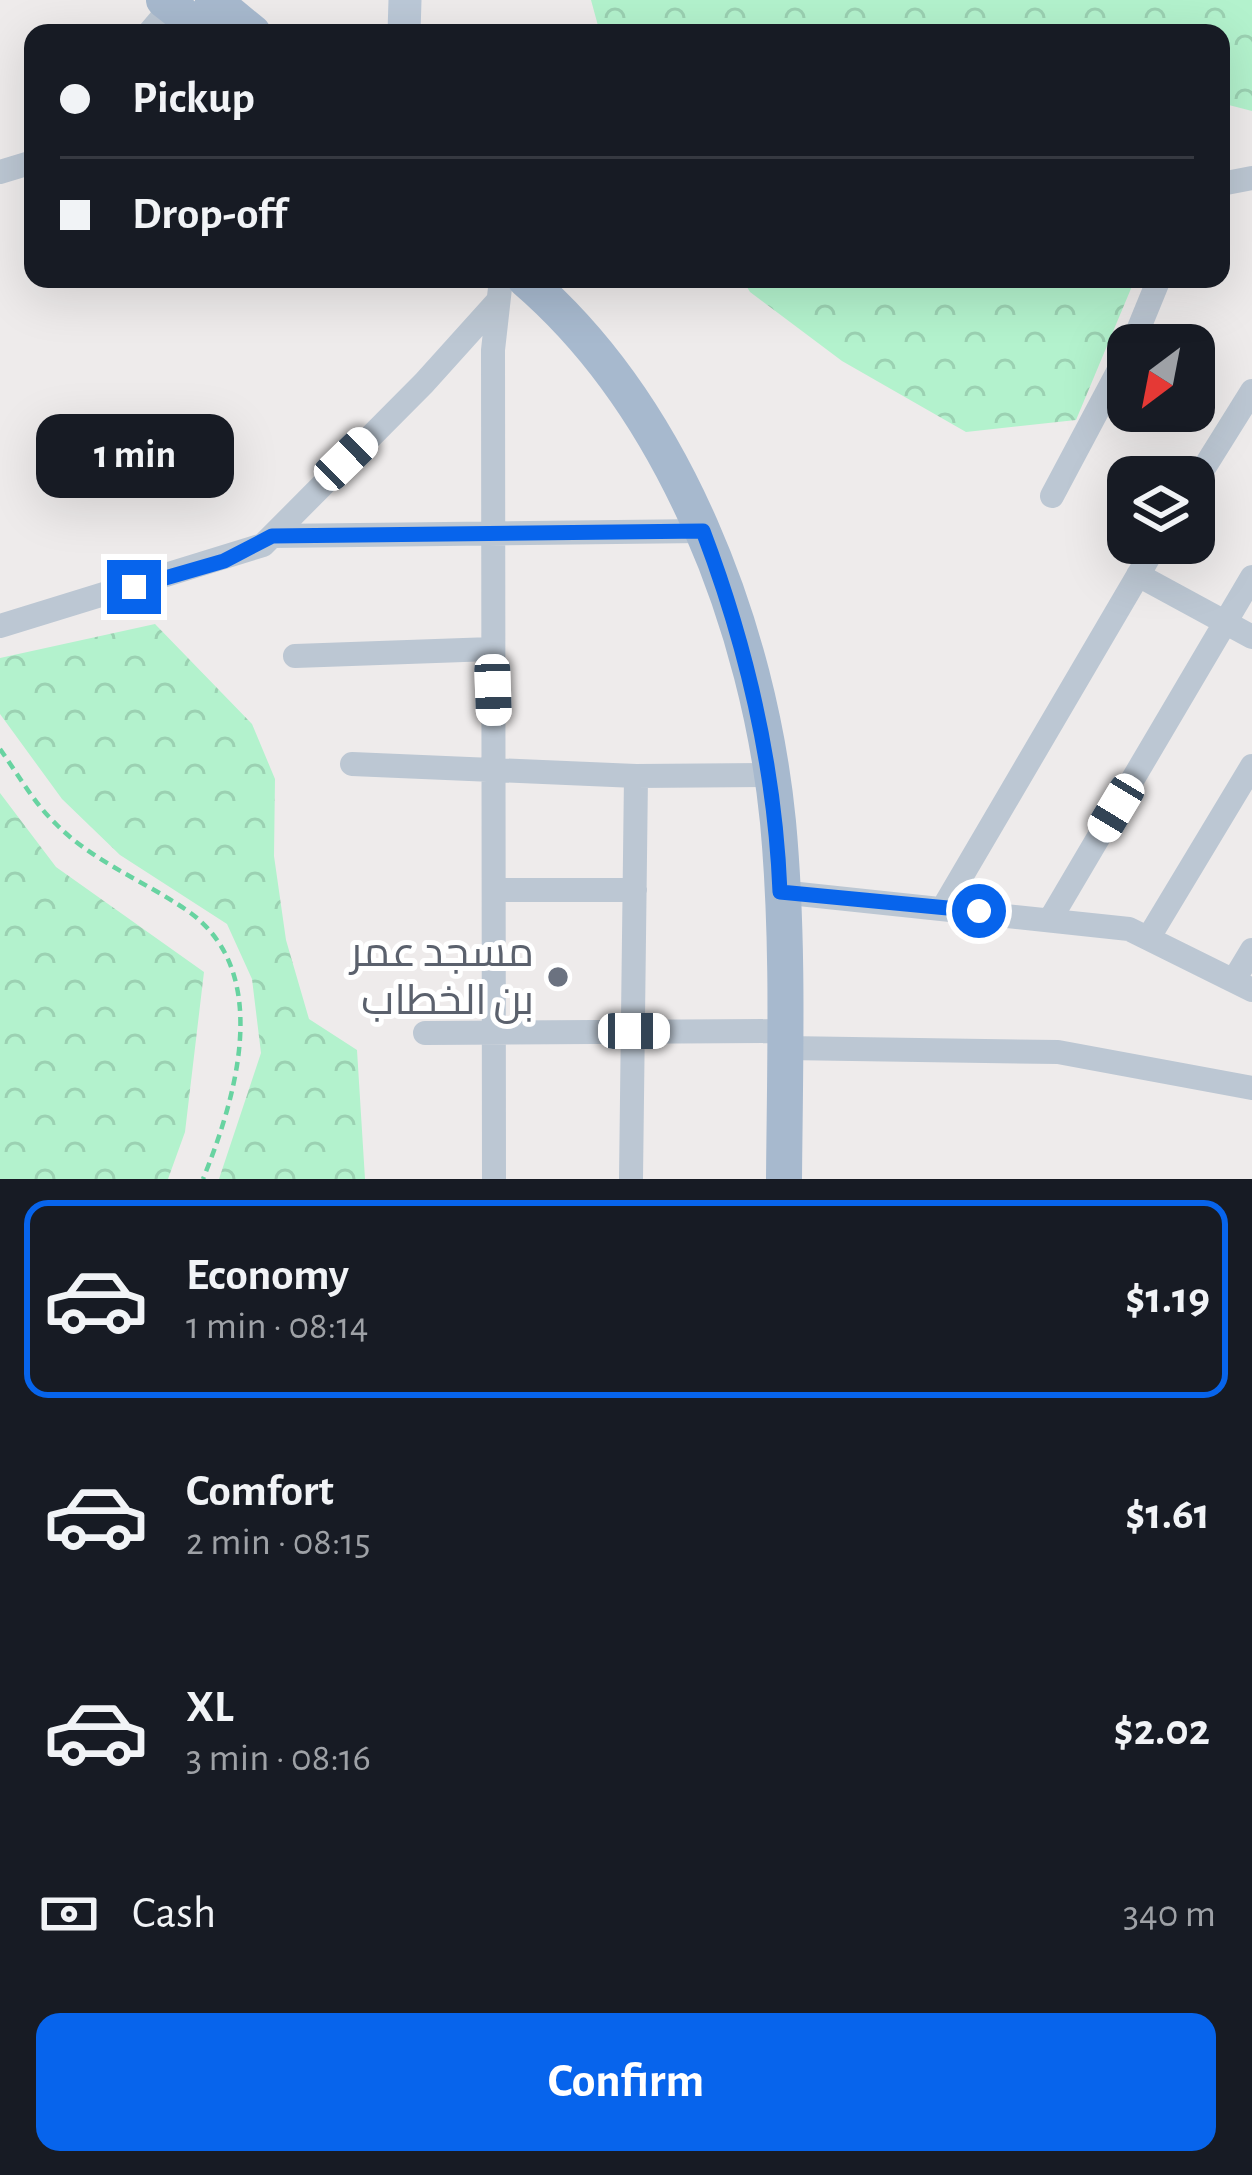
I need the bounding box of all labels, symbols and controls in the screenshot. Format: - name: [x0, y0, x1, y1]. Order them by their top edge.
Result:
- text: Pickup: [132, 76, 255, 121]
- text: Drop-off: [132, 192, 287, 237]
- north arrow: [1107, 324, 1215, 432]
- map controls: [1107, 324, 1215, 564]
- callout: 1 min: [35, 413, 233, 497]
- car: [308, 421, 384, 497]
- text: 1 min: [94, 436, 176, 475]
- button: layers: [1107, 456, 1215, 564]
- route end: [107, 560, 161, 614]
- car: [474, 653, 512, 727]
- car: [1082, 768, 1150, 848]
- route start: [952, 884, 1006, 938]
- place label: مسجد عمر بن الخطاب: [348, 932, 534, 1024]
- marker: مسجد عمر بن الخطاب: [545, 964, 571, 990]
- car: [598, 1013, 670, 1049]
- icon: car: [42, 1245, 150, 1353]
- text: Economy: [186, 1253, 349, 1298]
- text: $1.19: [1125, 1276, 1210, 1321]
- text: 1 min · 08:14: [186, 1307, 369, 1346]
- icon: car: [42, 1461, 150, 1569]
- text: Comfort: [186, 1469, 334, 1514]
- text: $1.61: [1125, 1492, 1210, 1537]
- text: 2 min · 08:15: [186, 1523, 370, 1562]
- icon: car: [42, 1677, 150, 1785]
- text: XL: [186, 1685, 234, 1730]
- text: $2.02: [1114, 1708, 1210, 1753]
- text: 3 min · 08:16: [186, 1739, 371, 1778]
- icon: cash: [36, 1881, 102, 1947]
- text: Cash: [132, 1891, 216, 1936]
- text: 340 m: [1123, 1895, 1216, 1934]
- button: Confirm: [36, 2013, 1216, 2151]

